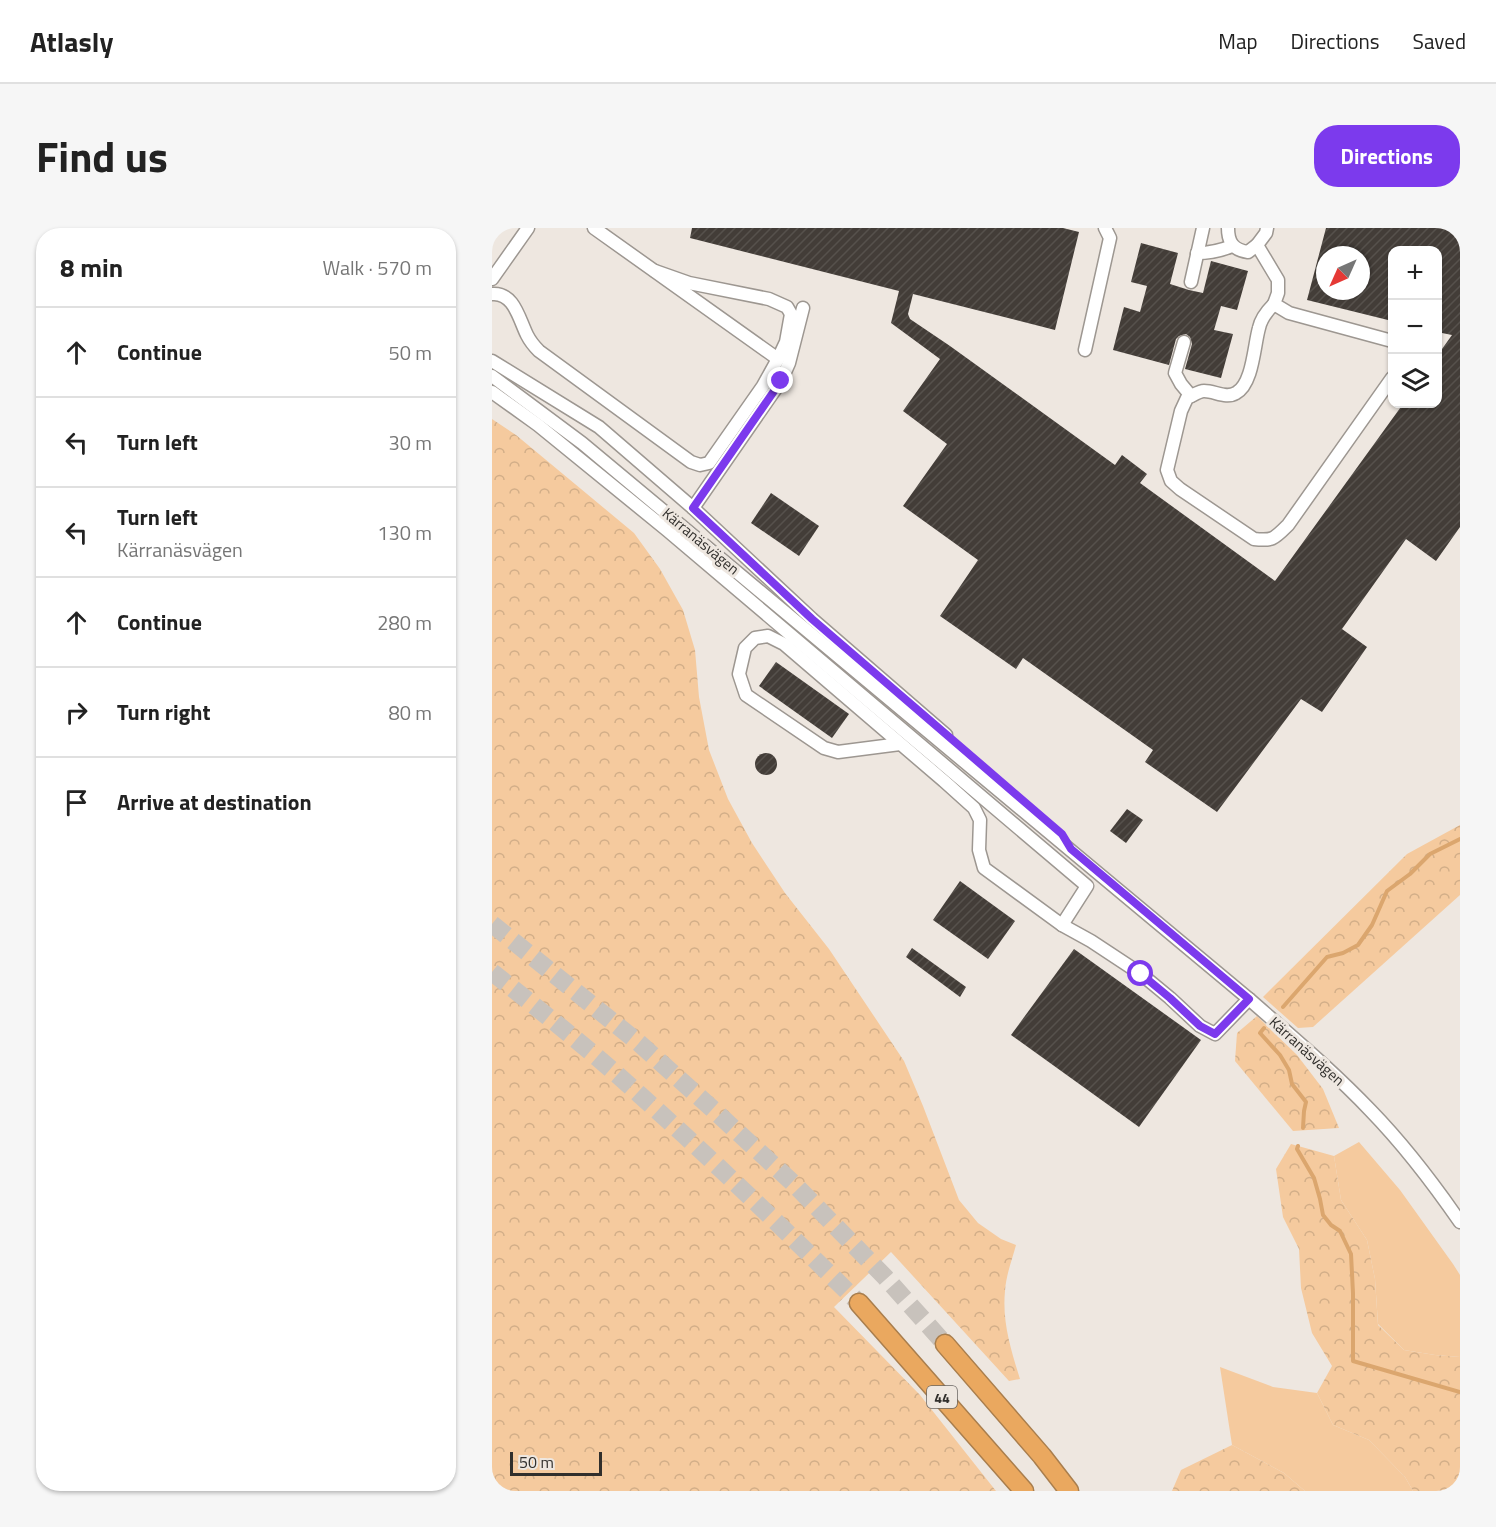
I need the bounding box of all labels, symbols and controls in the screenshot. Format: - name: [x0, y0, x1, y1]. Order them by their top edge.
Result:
- text: Atlasly: [30, 20, 113, 63]
- text: Map: [1218, 25, 1258, 57]
- text: Directions: [1291, 25, 1380, 57]
- text: Saved: [1413, 25, 1466, 57]
- text: Find us: [36, 124, 168, 188]
- button: Directions: [1314, 125, 1460, 187]
- north arrow: [1316, 246, 1370, 300]
- map controls: [1388, 246, 1442, 408]
- button: +: [1388, 246, 1442, 300]
- text: 8 min: [60, 248, 123, 287]
- text: Walk · 570 m: [323, 252, 432, 283]
- button: −: [1388, 300, 1442, 354]
- text: Continue: [117, 335, 202, 369]
- icon: ahead: [60, 336, 93, 369]
- text: 50 m: [388, 337, 432, 368]
- button: layers: [1388, 354, 1442, 408]
- route end: [767, 367, 793, 393]
- text: Turn left: [117, 425, 198, 459]
- icon: left: [60, 426, 93, 459]
- text: 30 m: [388, 427, 432, 458]
- text: Turn left: [117, 500, 198, 534]
- street label: Kärranäsvägen: [657, 502, 745, 580]
- icon: left: [60, 516, 93, 549]
- text: 130 m: [377, 517, 432, 548]
- text: Kärranäsvägen: [117, 534, 243, 565]
- text: Continue: [117, 605, 202, 639]
- icon: ahead: [60, 606, 93, 639]
- text: 280 m: [377, 607, 432, 638]
- text: Turn right: [117, 695, 211, 729]
- icon: right: [60, 696, 93, 729]
- text: 80 m: [388, 697, 432, 728]
- text: Arrive at destination: [117, 785, 312, 819]
- icon: arrive: [60, 786, 93, 819]
- route start: [1127, 960, 1153, 986]
- street label: Kärranäsvägen: [1264, 1011, 1350, 1091]
- road number: 44: [927, 1386, 957, 1408]
- scale bar: [510, 1449, 602, 1476]
- text: 50 m: [519, 1450, 554, 1474]

